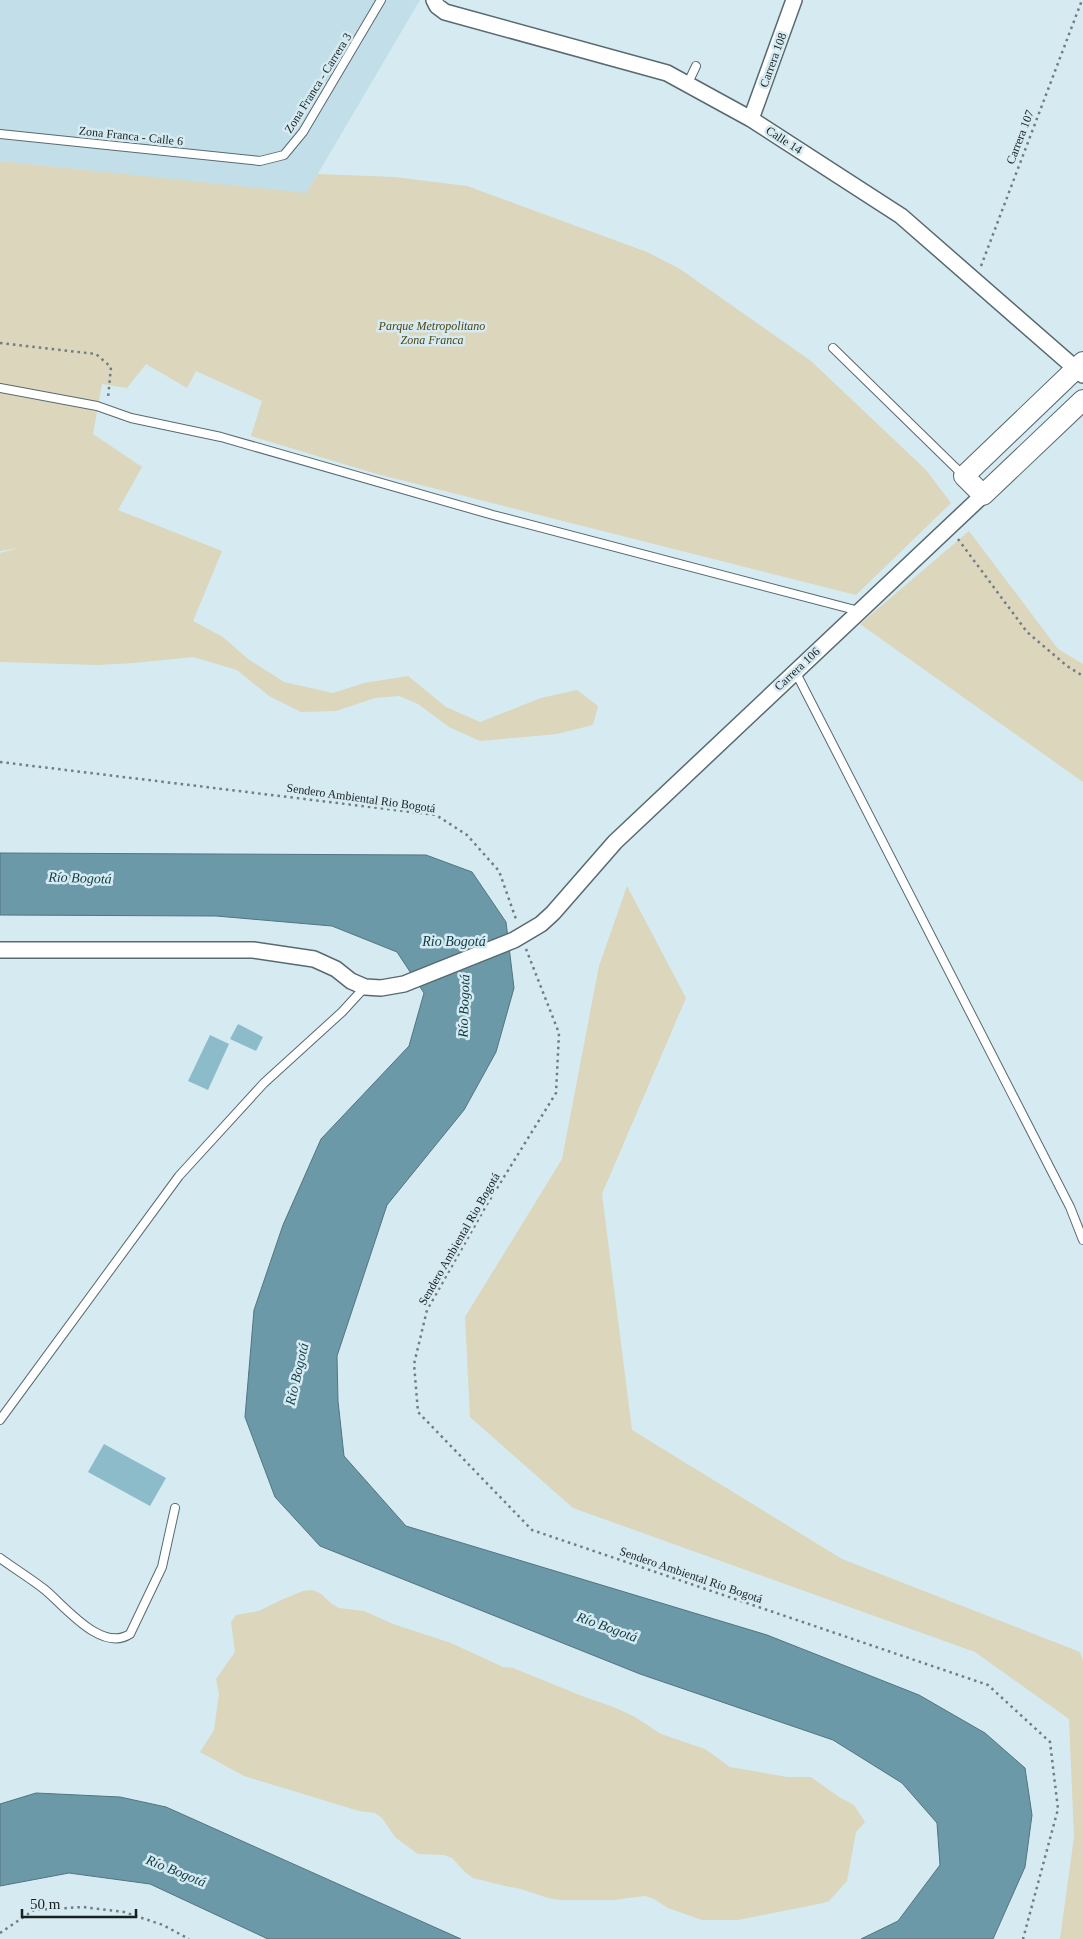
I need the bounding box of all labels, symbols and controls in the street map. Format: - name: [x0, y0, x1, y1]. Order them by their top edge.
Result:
- street label: Zona Franca - Carrera 3: [282, 30, 354, 136]
- street label: Carrera 108: [757, 31, 789, 89]
- street label: Carrera 107: [1003, 108, 1037, 166]
- street label: Calle 14: [763, 123, 805, 157]
- street label: Zona Franca - Calle 6: [78, 124, 184, 148]
- park label: Parque Metropolitano Zona Franca: [378, 319, 485, 347]
- street label: Carrera 106: [771, 644, 823, 694]
- street label: Sendero Ambiental Rio Bogotá: [286, 781, 437, 815]
- water label: Río Bogotá: [47, 869, 112, 887]
- water label: Rio Bogotá: [421, 934, 486, 949]
- water label: Río Bogotá: [455, 974, 473, 1039]
- street label: Sendero Ambiental Rio Bogotá: [415, 1170, 503, 1308]
- water label: Río Bogotá: [282, 1341, 311, 1408]
- street label: Sendero Ambiental Rio Bogotá: [618, 1544, 765, 1606]
- water label: Río Bogotá: [574, 1609, 639, 1645]
- water label: Río Bogotá: [143, 1852, 208, 1890]
- scale bar: [22, 1886, 136, 1918]
- text: 50 m: [30, 1896, 61, 1912]

